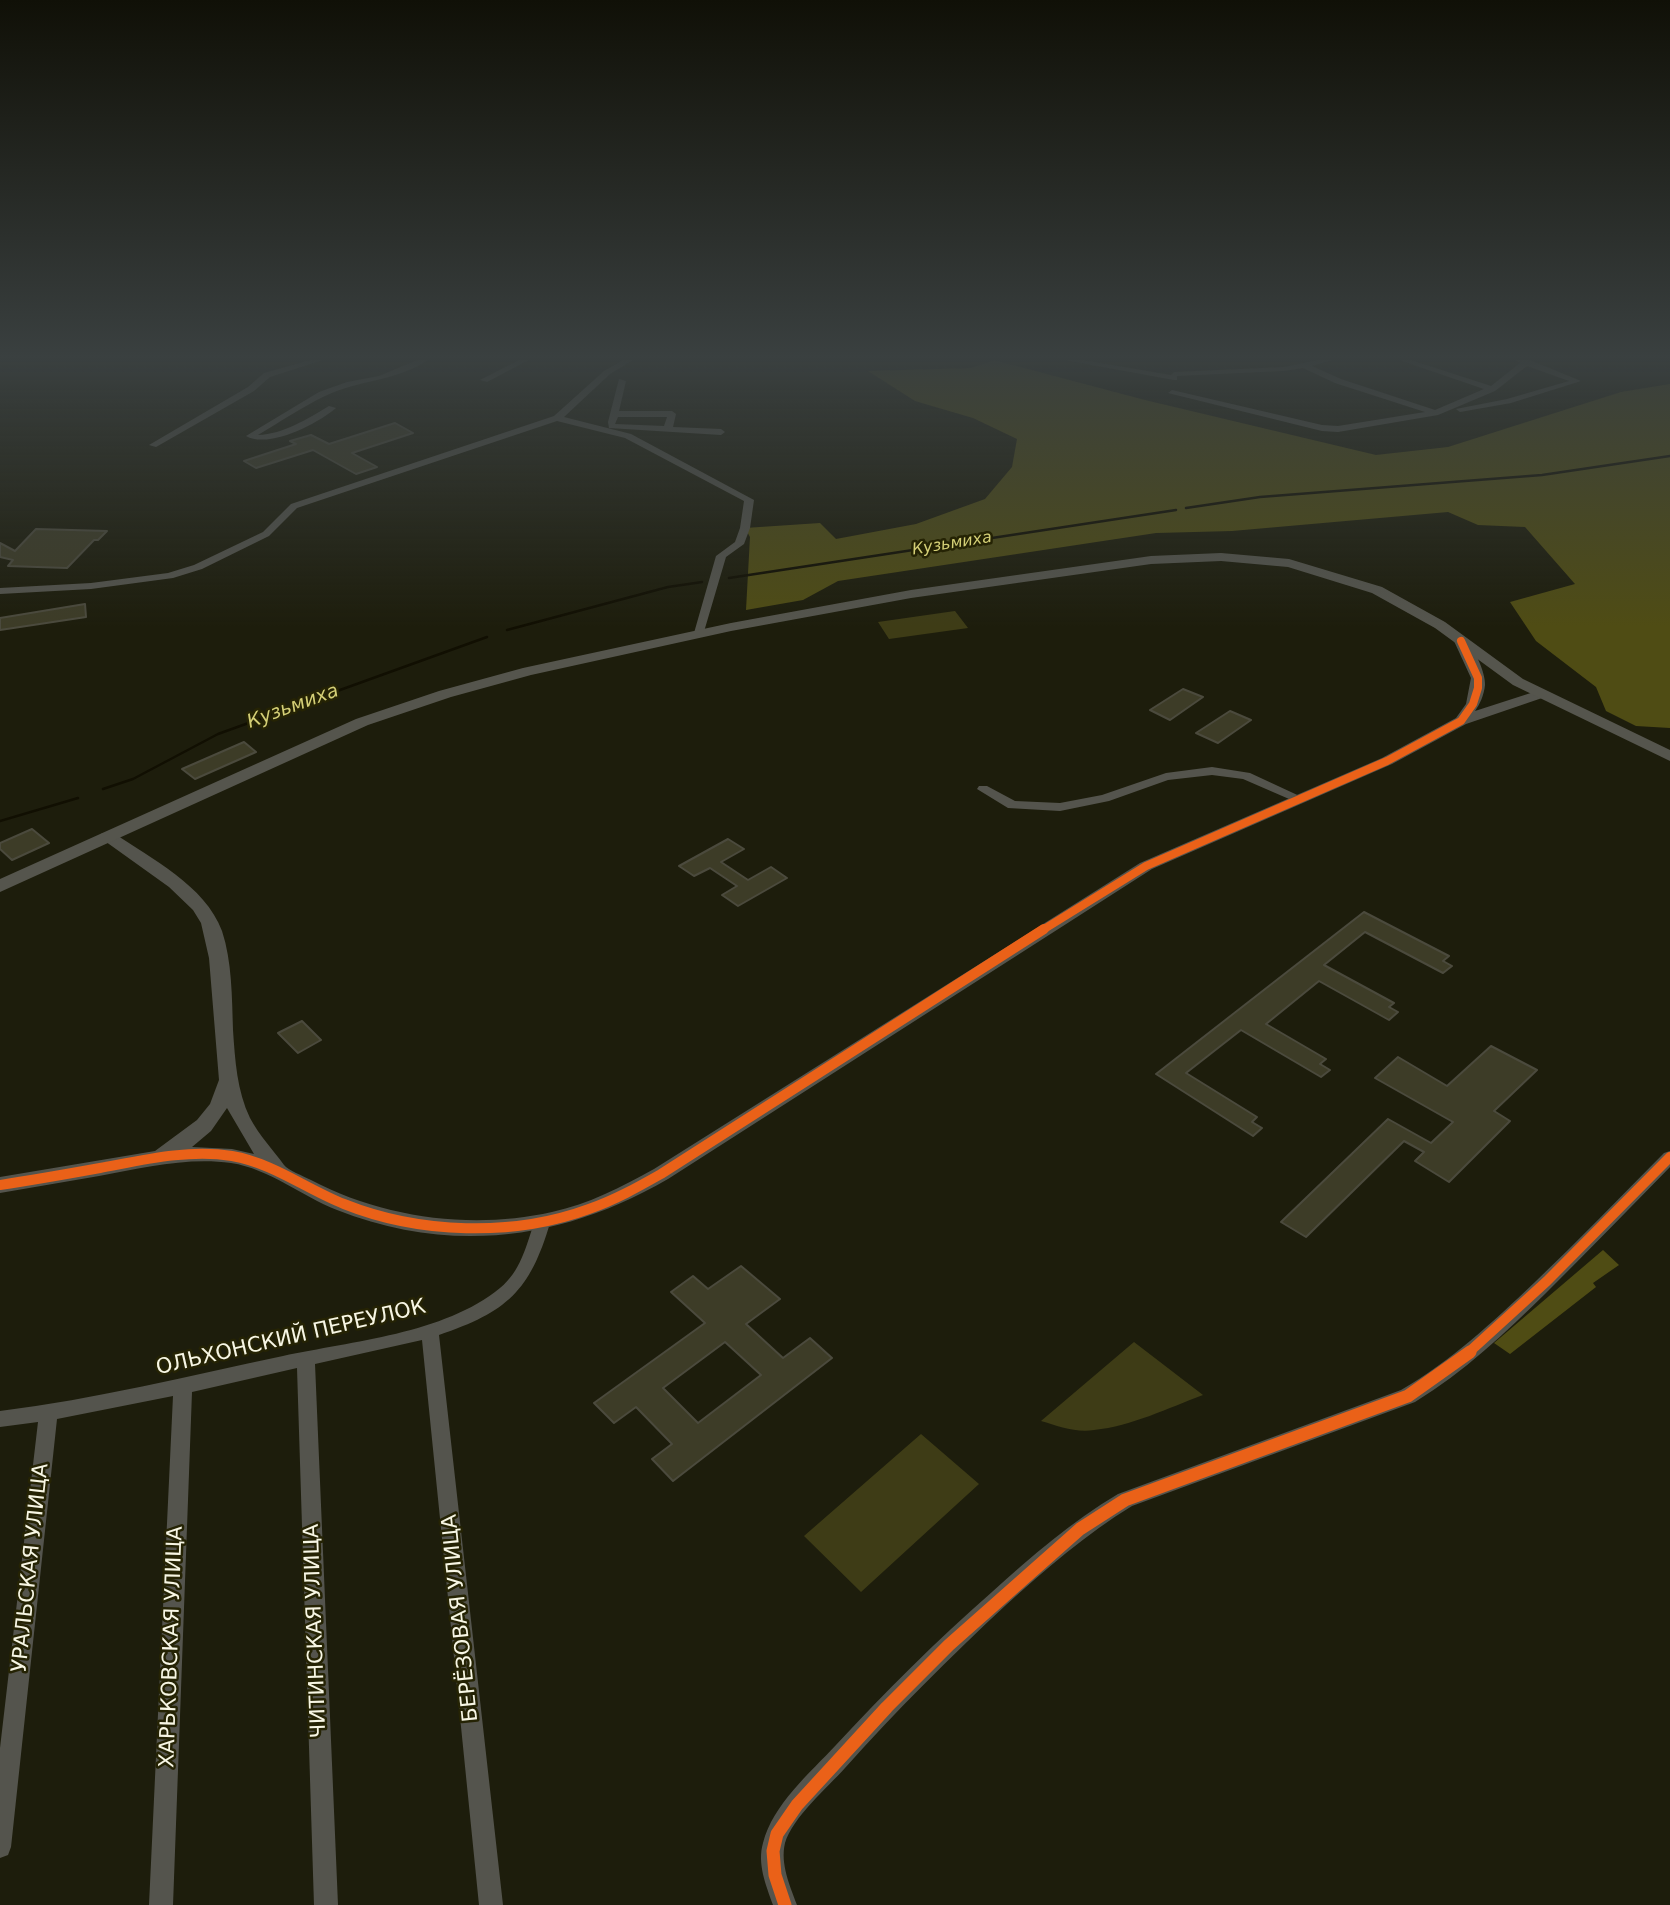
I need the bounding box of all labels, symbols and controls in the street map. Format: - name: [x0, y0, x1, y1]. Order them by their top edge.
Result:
- water label: Кузьмиха: [911, 528, 993, 560]
- water label: Кузьмиха: [244, 680, 342, 734]
- street label: ОЛЬХОНСКИЙ ПЕРЕУЛОК: [154, 1295, 428, 1381]
- street label: УРАЛЬСКАЯ УЛИЦА: [7, 1462, 55, 1674]
- street label: БЕРЁЗОВАЯ УЛИЦА: [438, 1513, 484, 1723]
- street label: ЧИТИНСКАЯ УЛИЦА: [300, 1523, 332, 1739]
- street label: ХАРЬКОВСКАЯ УЛИЦА: [155, 1526, 189, 1768]

